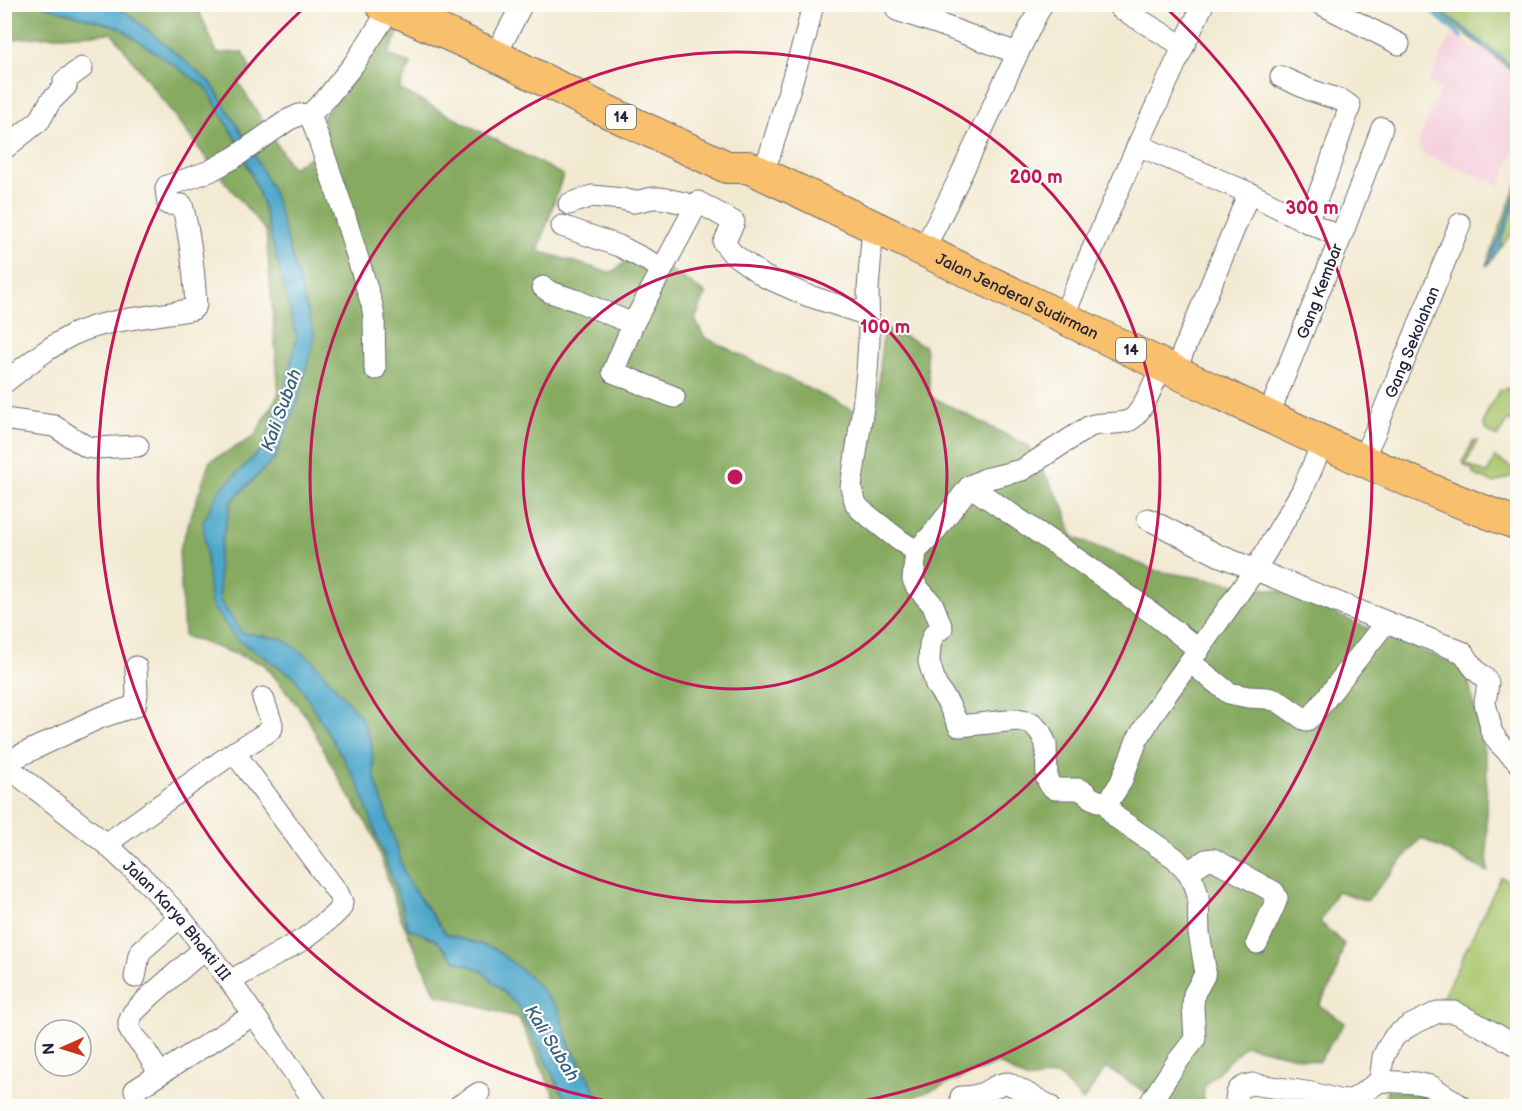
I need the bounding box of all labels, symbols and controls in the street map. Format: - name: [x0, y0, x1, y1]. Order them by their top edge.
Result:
- road number: 14: [606, 105, 636, 129]
- text: 200 m: [1009, 167, 1063, 188]
- text: 300 m: [1285, 198, 1339, 219]
- street label: Gang Kembar: [1294, 241, 1347, 342]
- street label: Jalan Jenderal Sudirman: [932, 250, 1101, 344]
- street label: Gang Sekolahan: [1382, 284, 1444, 401]
- text: 100 m: [860, 317, 910, 338]
- road number: 14: [1116, 338, 1146, 362]
- water label: Kali Subah: [257, 366, 306, 454]
- centre of rings: [725, 467, 745, 487]
- street label: Jalan Karya Bhakti III: [118, 857, 234, 985]
- water label: Kali Subah: [520, 1001, 583, 1085]
- north arrow: [33, 1018, 93, 1078]
- text: N: [40, 1042, 59, 1055]

